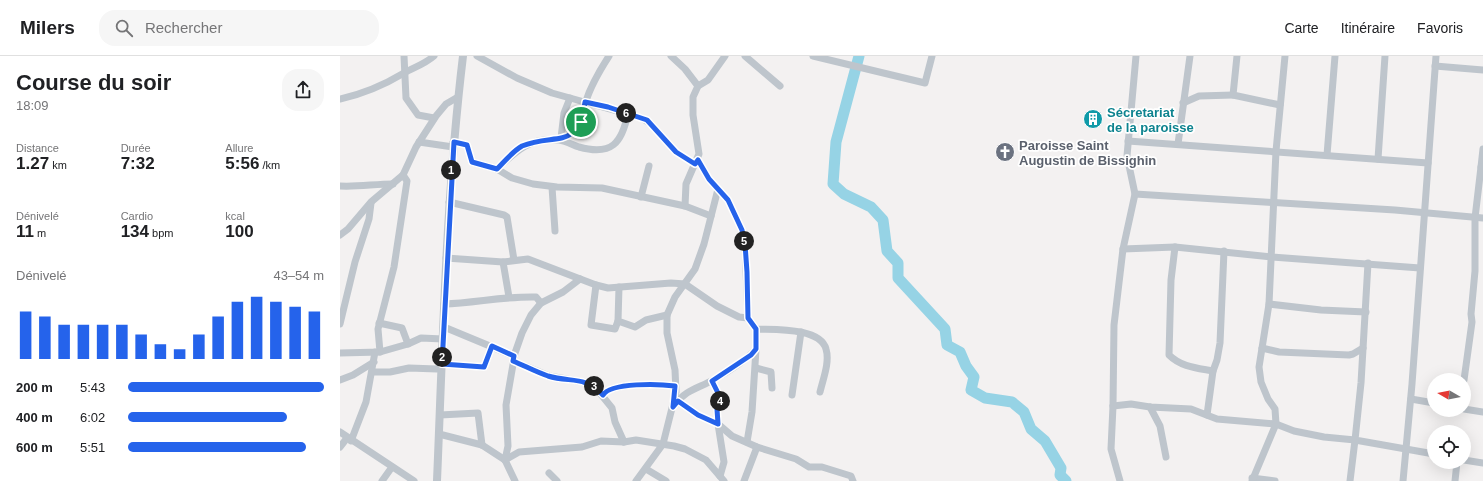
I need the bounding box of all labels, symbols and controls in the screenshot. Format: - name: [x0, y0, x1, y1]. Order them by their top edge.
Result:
- search box: [99, 10, 379, 46]
- text: Milers: [20, 17, 75, 38]
- icon: search: [113, 17, 135, 39]
- text: Rechercher: [145, 19, 222, 36]
- text: Carte: [1284, 20, 1319, 36]
- text: Itinéraire: [1341, 20, 1395, 36]
- text: Favoris: [1417, 20, 1463, 36]
- button: share: [282, 69, 324, 111]
- text: Course du soir: [16, 70, 171, 95]
- text: 18:09: [16, 98, 49, 113]
- pin: 6: [616, 103, 636, 123]
- pin: [564, 105, 598, 139]
- place label: Sécretariat de la paroisse: [1107, 105, 1194, 135]
- text: 6: [623, 107, 629, 119]
- building icon: Sécretariat de la paroisse: [1082, 108, 1104, 130]
- icon: arrive: [570, 111, 592, 133]
- place label: Paroisse Saint Augustin de Bissighin: [1019, 138, 1156, 168]
- church icon: Paroisse Saint Augustin de Bissighin: [994, 141, 1016, 163]
- text: Distance: [16, 142, 59, 154]
- text: Durée: [121, 142, 151, 154]
- text: Allure: [225, 142, 253, 154]
- text: 1.27: [16, 154, 49, 173]
- text: 7:32: [121, 154, 155, 173]
- text: 5:56: [225, 154, 259, 173]
- text: km: [49, 159, 67, 171]
- text: /km: [259, 159, 280, 171]
- pin: 1: [441, 160, 461, 180]
- text: 1: [448, 164, 454, 176]
- text: Dénivelé: [16, 210, 59, 222]
- text: Cardio: [121, 210, 153, 222]
- text: kcal: [225, 210, 245, 222]
- text: 11: [16, 222, 34, 241]
- text: 134: [121, 222, 149, 241]
- text: 100: [225, 222, 254, 241]
- text: m: [34, 227, 46, 239]
- text: bpm: [149, 227, 174, 239]
- pin: 5: [734, 231, 754, 251]
- text: 5: [741, 235, 747, 247]
- text: Dénivelé: [16, 268, 67, 283]
- text: 43–54 m: [273, 268, 324, 283]
- pin: 2: [432, 347, 452, 367]
- text: 2: [439, 351, 445, 363]
- north arrow: [1427, 373, 1471, 417]
- map controls: [1427, 373, 1471, 469]
- pin: 3: [584, 376, 604, 396]
- text: 200 m: [16, 380, 53, 395]
- text: 5:43: [80, 380, 105, 395]
- text: 3: [591, 380, 597, 392]
- pin: 4: [710, 391, 730, 411]
- text: 4: [717, 395, 723, 407]
- text: 400 m: [16, 410, 53, 425]
- text: 6:02: [80, 410, 105, 425]
- button: locate: [1427, 425, 1471, 469]
- text: 600 m: [16, 440, 53, 455]
- text: 5:51: [80, 440, 105, 455]

